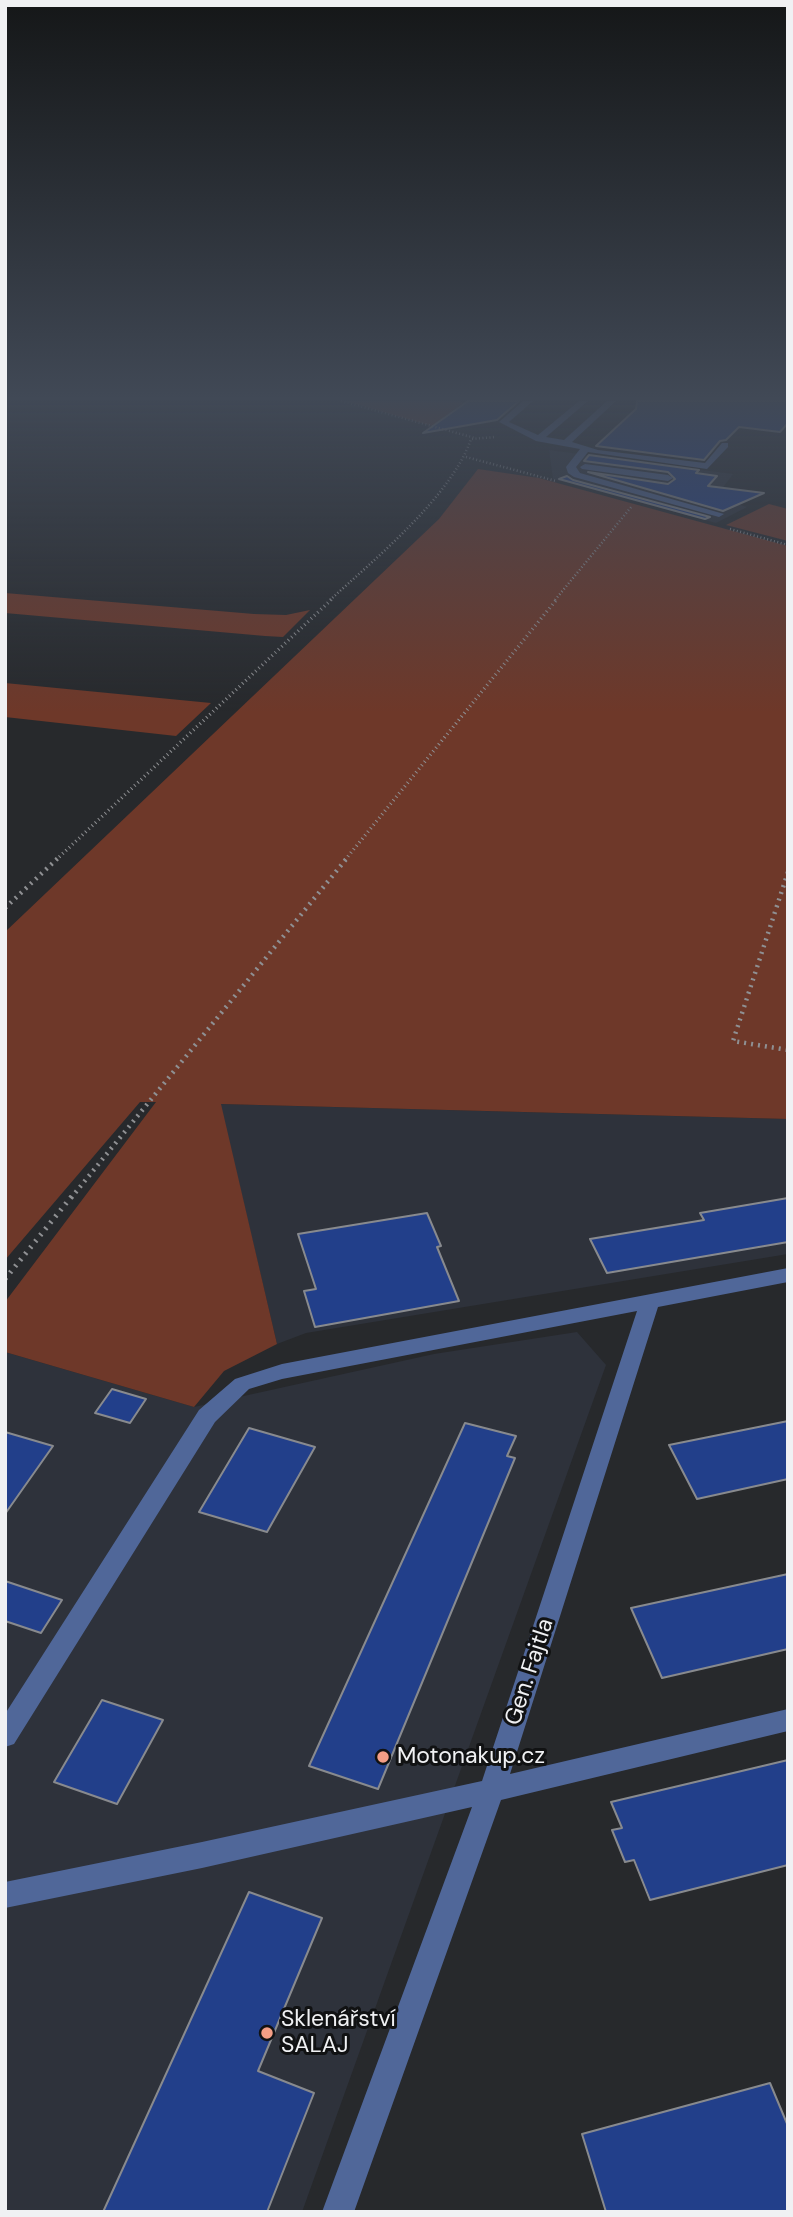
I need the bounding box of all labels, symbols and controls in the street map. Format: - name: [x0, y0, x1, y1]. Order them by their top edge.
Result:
- street label: Gen. Fajtla: [500, 1615, 560, 1729]
- place label: Motonakup.cz: [397, 1743, 545, 1771]
- marker: Motonakup.cz: [375, 1749, 391, 1765]
- place label: Sklenářství SALAJ: [281, 2006, 396, 2060]
- marker: Sklenářství SALAJ: [259, 2025, 275, 2041]

